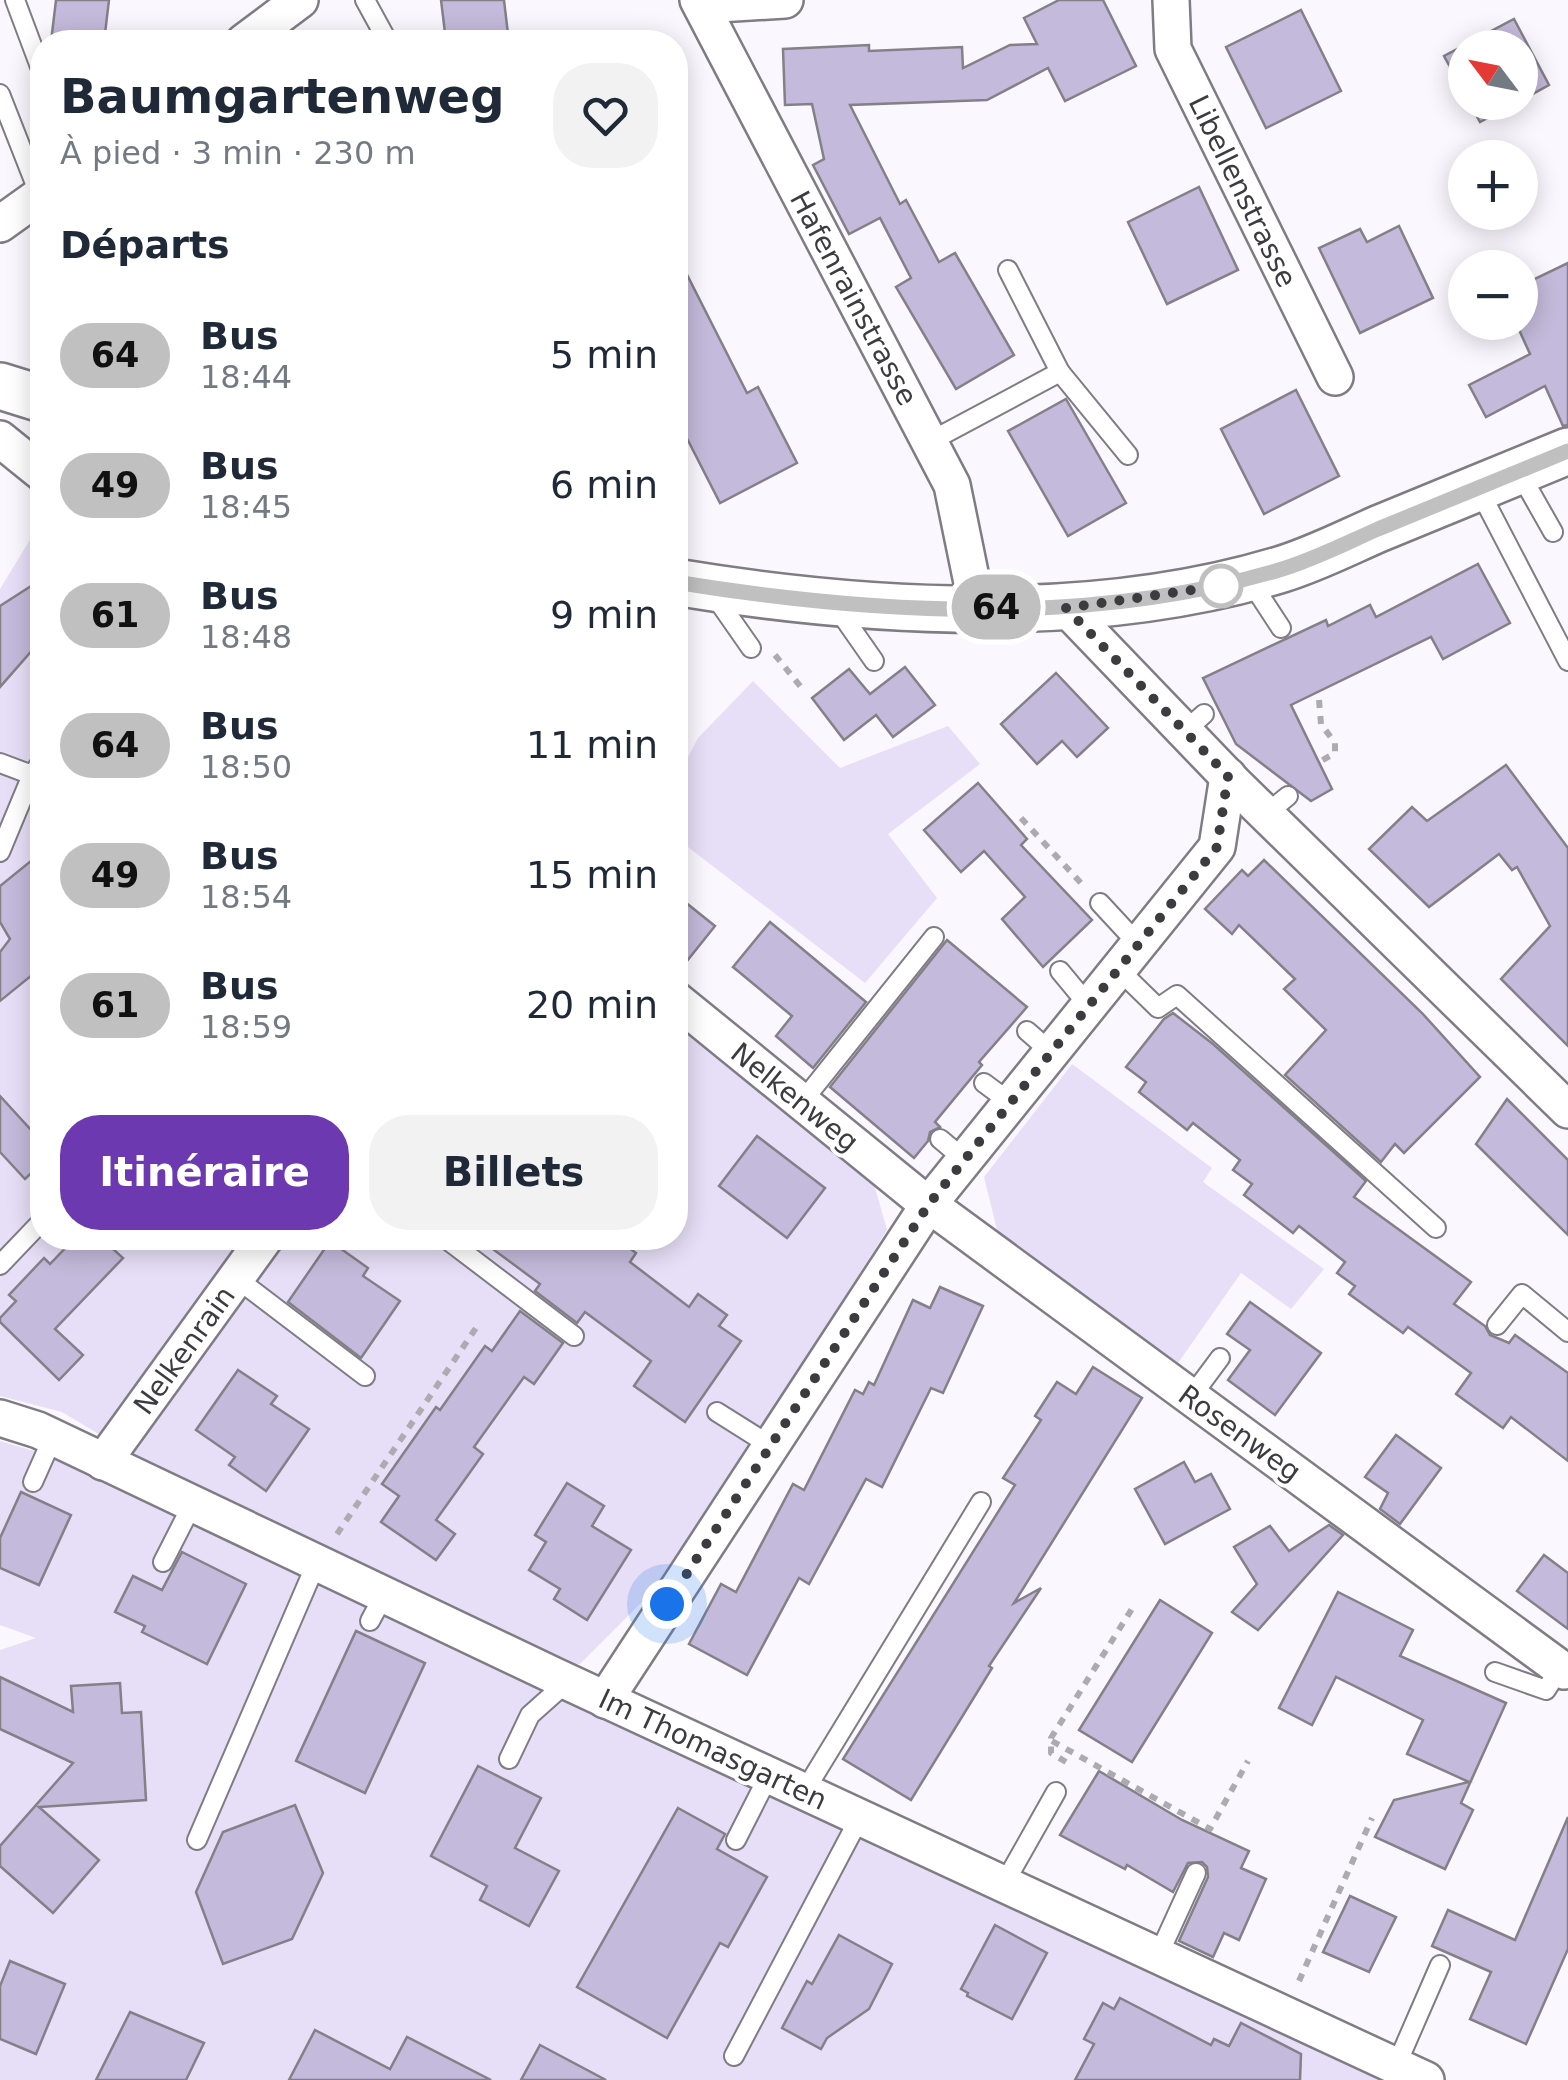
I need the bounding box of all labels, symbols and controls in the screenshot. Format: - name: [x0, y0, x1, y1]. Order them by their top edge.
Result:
- north arrow: [1448, 30, 1538, 120]
- map controls: [1448, 30, 1538, 340]
- button: heart: [553, 63, 658, 168]
- text: Baumgartenweg: [60, 68, 505, 124]
- street label: Libellenstrasse: [1182, 90, 1303, 293]
- text: À pied · 3 min · 230 m: [60, 134, 416, 172]
- button: +: [1448, 140, 1538, 230]
- street label: Hafenrainstrasse: [783, 185, 924, 411]
- text: Départs: [60, 223, 230, 267]
- button: −: [1448, 250, 1538, 340]
- text: Bus: [200, 314, 279, 358]
- text: 5 min: [550, 333, 658, 377]
- text: 64: [91, 335, 139, 375]
- text: 18:44: [200, 358, 292, 396]
- text: Bus: [200, 444, 279, 488]
- text: 6 min: [550, 463, 658, 507]
- text: 49: [91, 465, 139, 505]
- text: 18:45: [200, 488, 292, 526]
- unlabelled marker: [1200, 565, 1242, 607]
- text: Bus: [200, 574, 279, 618]
- line badge: 64: [951, 574, 1041, 640]
- text: 64: [972, 587, 1020, 627]
- text: 9 min: [550, 593, 658, 637]
- text: 61: [91, 595, 139, 635]
- text: 18:48: [200, 618, 292, 656]
- text: Bus: [200, 704, 279, 748]
- text: 11 min: [526, 723, 658, 767]
- text: 64: [91, 725, 139, 765]
- text: 18:50: [200, 748, 292, 786]
- text: Bus: [200, 834, 279, 878]
- text: 15 min: [526, 853, 658, 897]
- text: 49: [91, 855, 139, 895]
- text: 18:54: [200, 878, 292, 916]
- text: Bus: [200, 964, 279, 1008]
- text: 20 min: [526, 983, 658, 1027]
- text: 61: [91, 985, 139, 1025]
- text: 18:59: [200, 1008, 292, 1046]
- street label: Nelkenweg: [724, 1036, 865, 1159]
- button: Itinéraire: [60, 1115, 349, 1230]
- button: Billets: [369, 1115, 658, 1230]
- street label: Nelkenrain: [127, 1280, 242, 1421]
- street label: Rosenweg: [1172, 1378, 1307, 1489]
- your location: [642, 1579, 692, 1629]
- street label: Im Thomasgarten: [594, 1682, 832, 1817]

